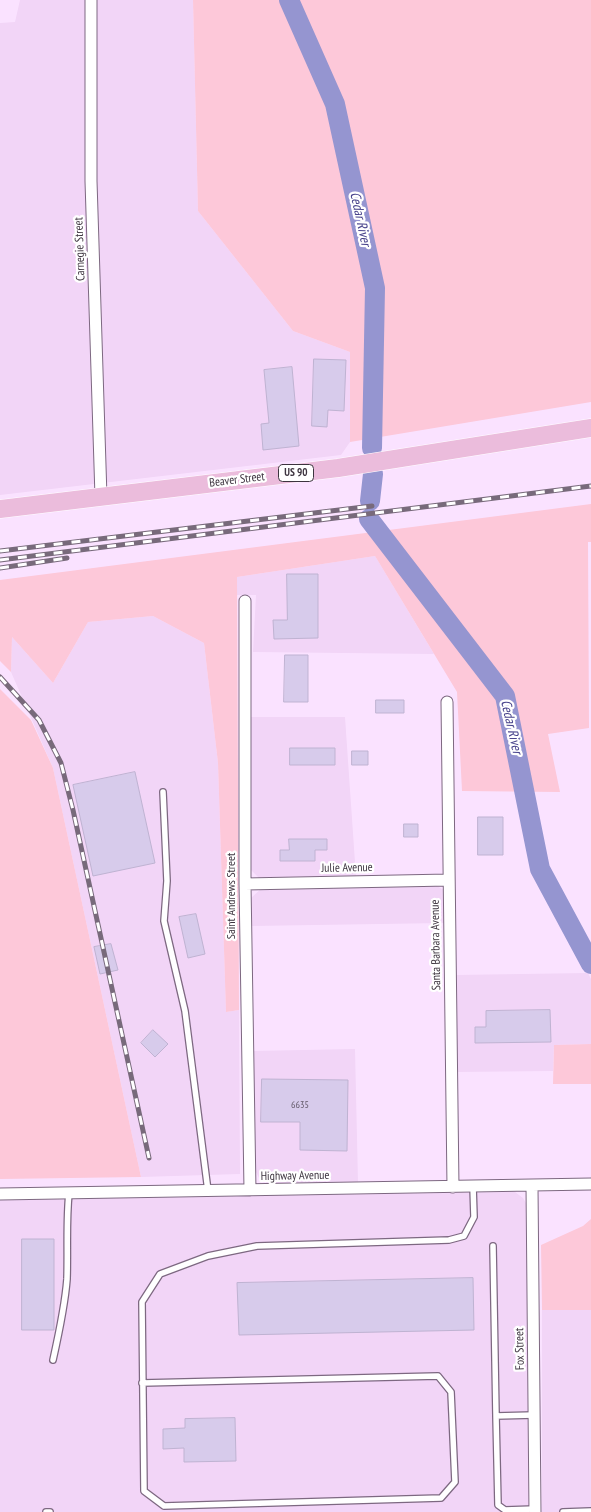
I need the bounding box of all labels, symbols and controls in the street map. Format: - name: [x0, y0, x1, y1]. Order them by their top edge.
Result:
- water label: Cedar River: [346, 190, 374, 248]
- street label: Carnegie Street: [72, 217, 88, 281]
- road number: US 90: [278, 464, 314, 482]
- street label: Beaver Street: [208, 469, 266, 491]
- water label: Cedar River: [497, 698, 525, 756]
- street label: Saint Andrews Street: [225, 853, 239, 939]
- street label: Julie Avenue: [321, 860, 373, 876]
- street label: Santa Barbara Avenue: [428, 900, 444, 990]
- house number: 6635: [291, 1099, 309, 1111]
- street label: Highway Avenue: [260, 1168, 330, 1184]
- street label: Fox Street: [512, 1328, 528, 1370]

